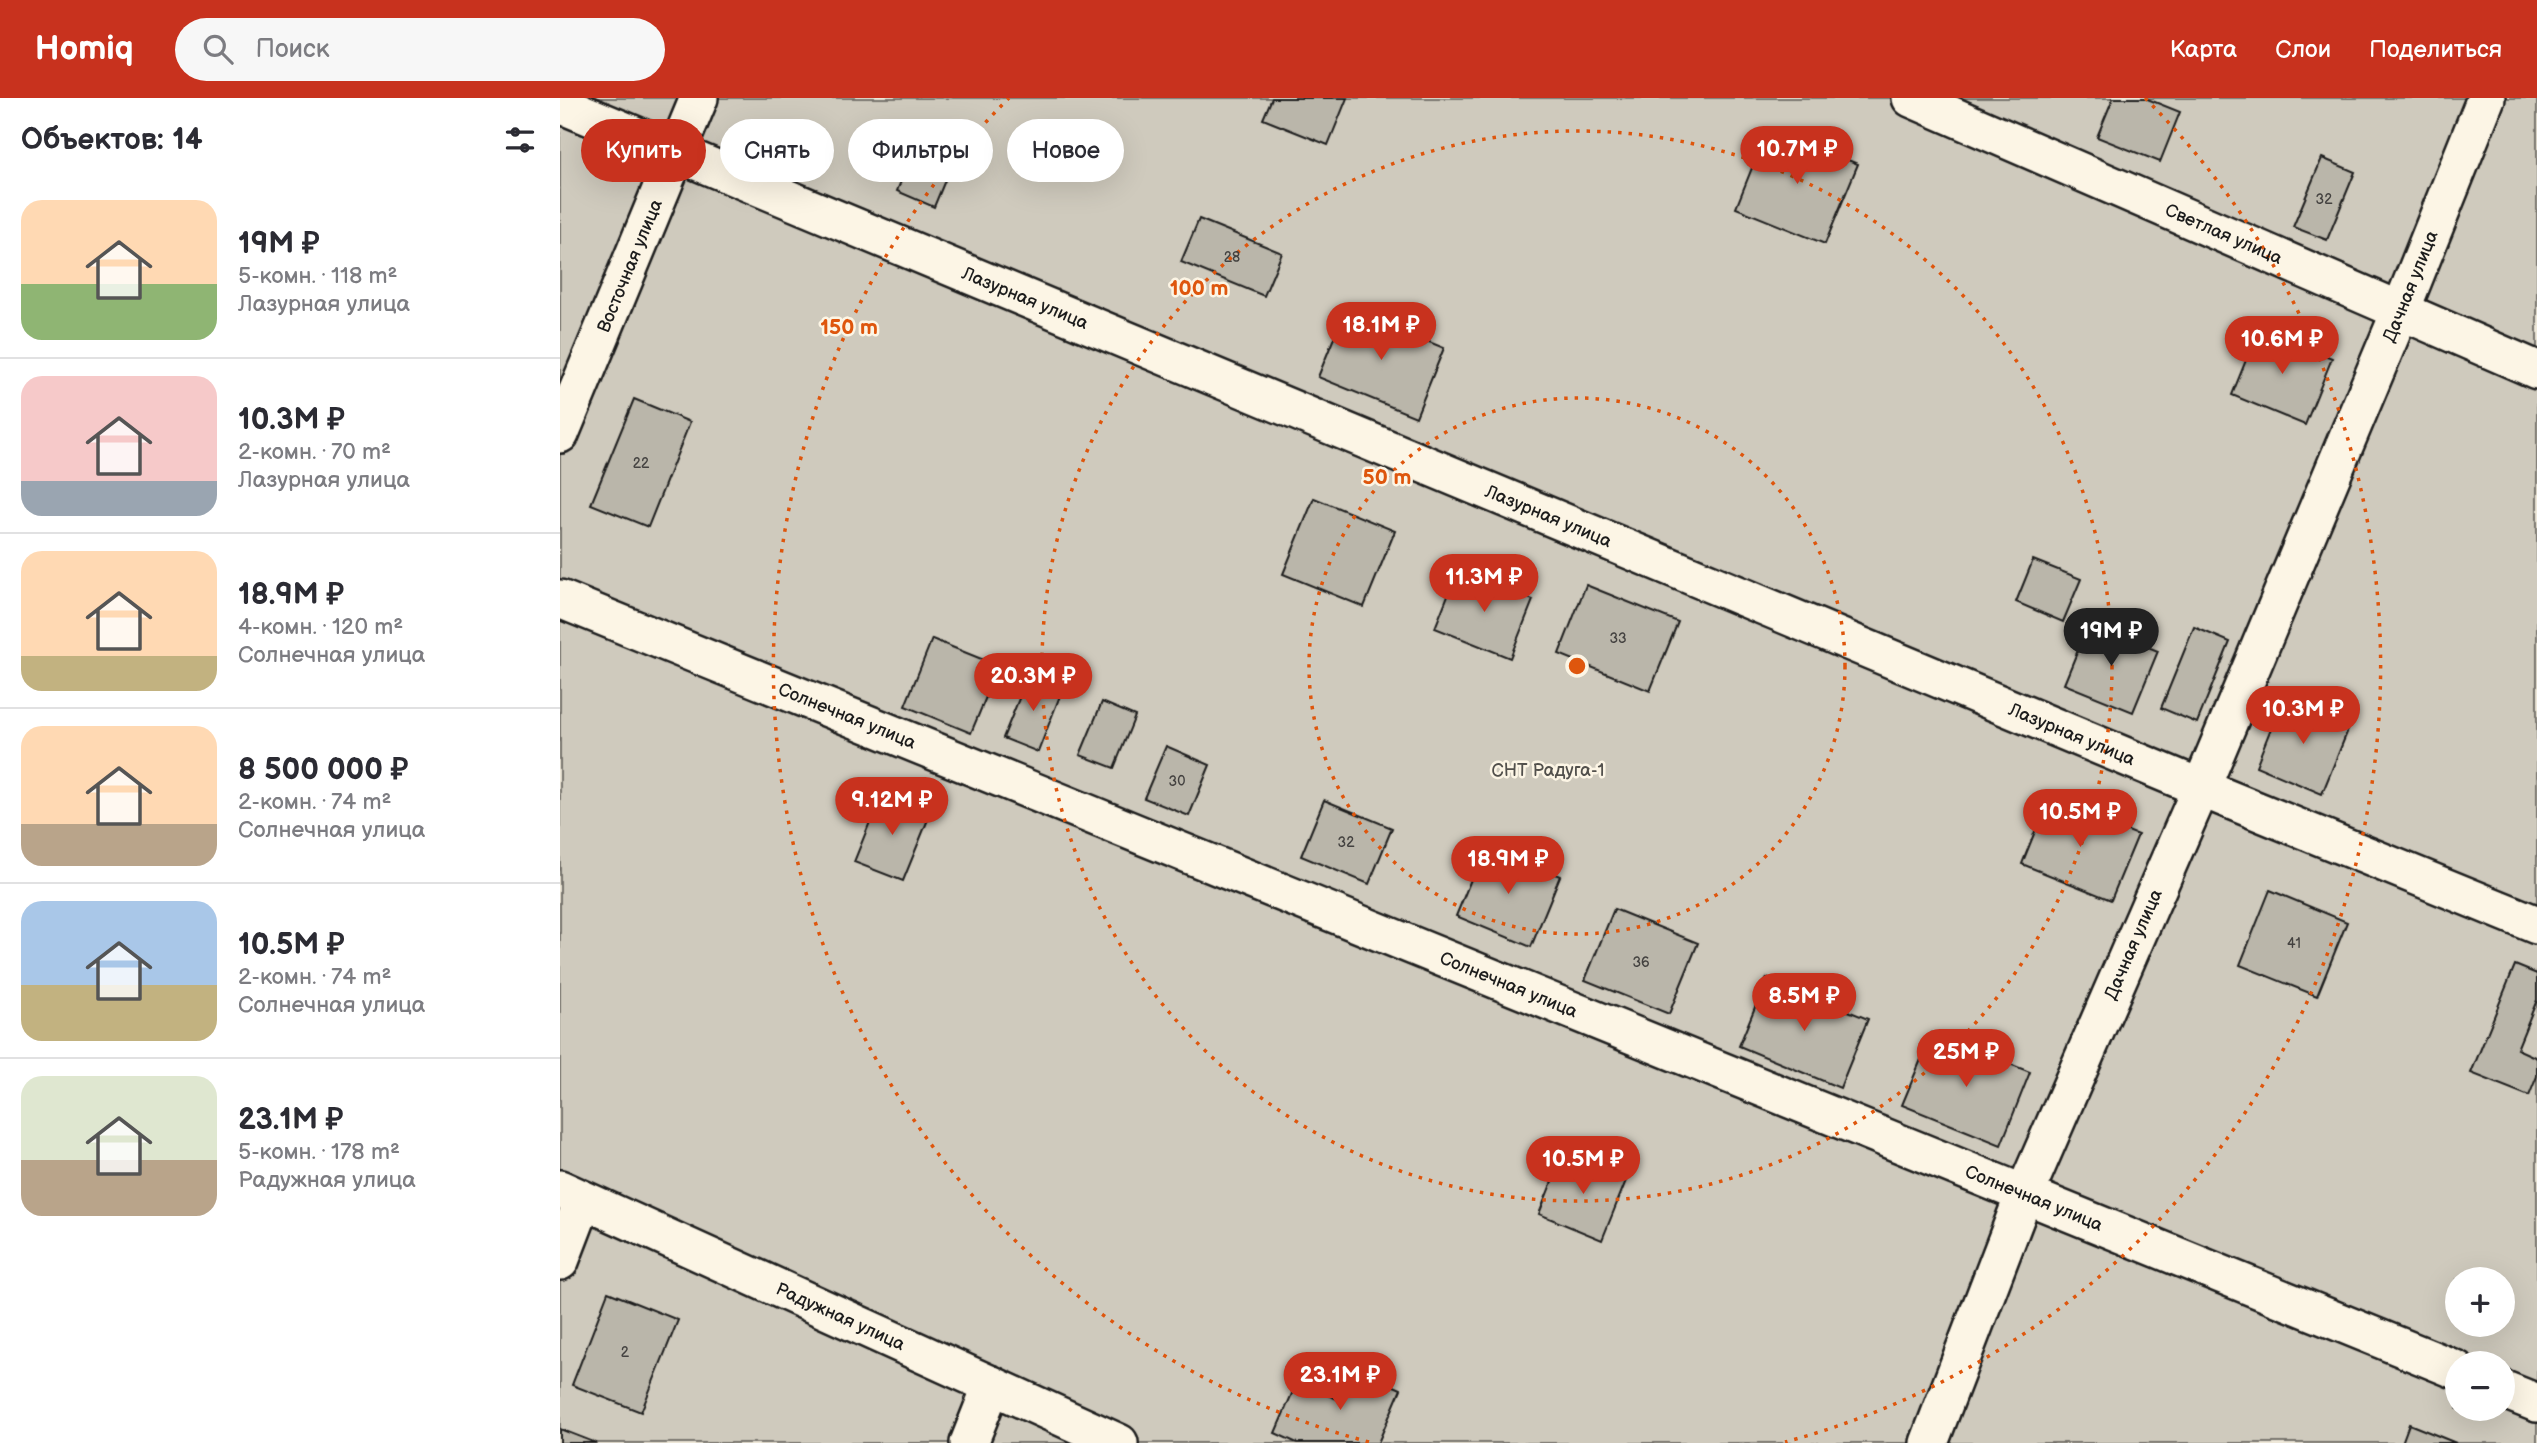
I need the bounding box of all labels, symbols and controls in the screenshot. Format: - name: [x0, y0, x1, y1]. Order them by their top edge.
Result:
- search box: [175, 18, 665, 81]
- text: Homiq: [35, 29, 133, 69]
- icon: search: [199, 30, 237, 68]
- text: Поиск: [255, 34, 330, 65]
- text: Карта: [2170, 35, 2237, 64]
- text: Слои: [2275, 35, 2331, 64]
- text: Поделиться: [2369, 35, 2502, 64]
- chip: Купить: [581, 119, 706, 182]
- chip: Снять: [720, 119, 834, 182]
- chip: Фильтры: [848, 119, 993, 182]
- chip: Новое: [1007, 119, 1124, 182]
- icon: filters: [501, 121, 539, 159]
- text: Объектов: 14: [21, 122, 203, 158]
- pin: 10.7M ₽: [1732, 126, 1862, 186]
- text: 10.7M ₽: [1756, 135, 1838, 163]
- house number: 32: [2316, 191, 2333, 208]
- street label: Восточная улица: [593, 196, 667, 335]
- street label: Светлая улица: [2162, 199, 2286, 269]
- text: 19M ₽: [238, 226, 320, 262]
- street label: Дачная улица: [2378, 227, 2442, 345]
- icon: home: [77, 228, 161, 312]
- house number: 28: [1224, 249, 1240, 266]
- text: 5-комн. · 118 m²: [238, 262, 397, 290]
- street label: Лазурная улица: [958, 262, 1092, 334]
- text: 100 m: [1170, 276, 1228, 301]
- text: Лазурная улица: [238, 290, 410, 318]
- pin: 18.1M ₽: [1316, 302, 1446, 362]
- text: 18.1M ₽: [1342, 311, 1420, 339]
- text: 150 m: [820, 315, 878, 340]
- pin: 10.6M ₽: [2217, 316, 2347, 376]
- text: 10.6M ₽: [2241, 325, 2323, 353]
- text: 10.3M ₽: [238, 402, 345, 438]
- icon: home: [77, 404, 161, 488]
- text: 2-комн. · 70 m²: [238, 438, 391, 466]
- house number: 22: [633, 455, 650, 472]
- text: 50 m: [1363, 465, 1411, 490]
- text: Лазурная улица: [238, 466, 410, 494]
- street label: Лазурная улица: [1481, 480, 1615, 552]
- pin: 11.3M ₽: [1419, 554, 1549, 614]
- text: 11.3M ₽: [1445, 563, 1523, 591]
- text: 18.9M ₽: [238, 577, 344, 613]
- icon: home: [77, 579, 161, 663]
- pin: 19M ₽: [2062, 608, 2160, 668]
- text: 4-комн. · 120 m²: [238, 613, 403, 641]
- text: 19M ₽: [2080, 617, 2142, 645]
- house number: 33: [1609, 630, 1627, 647]
- text: Солнечная улица: [238, 641, 425, 669]
- pin: 20.3M ₽: [968, 654, 1098, 713]
- centre of rings: [1565, 654, 1589, 678]
- text: 20.3M ₽: [990, 662, 1076, 690]
- street label: Солнечная улица: [775, 678, 919, 753]
- pin: 10.3M ₽: [2238, 686, 2368, 746]
- text: 10.3M ₽: [2262, 695, 2344, 723]
- street label: Лазурная улица: [2005, 698, 2139, 770]
- text: 8 500 000 ₽: [238, 752, 409, 788]
- icon: home: [77, 754, 161, 838]
- park label: СНТ Радуга-1: [1492, 760, 1604, 781]
- house number: 30: [1169, 773, 1185, 790]
- pin: 9.12M ₽: [827, 778, 957, 837]
- text: 9.12M ₽: [851, 786, 933, 814]
- text: 2-комн. · 74 m²: [238, 788, 391, 816]
- pin: 10.5M ₽: [2015, 790, 2145, 849]
- text: 10.5M ₽: [2039, 798, 2121, 826]
- text: Солнечная улица: [238, 816, 425, 844]
- house number: 32: [1338, 834, 1355, 851]
- pin: 18.9M ₽: [1443, 836, 1573, 896]
- text: 18.9M ₽: [1467, 845, 1549, 873]
- street label: Дачная улица: [2100, 886, 2166, 1003]
- text: 10.5M ₽: [238, 927, 345, 963]
- icon: home: [77, 929, 161, 1013]
- house number: 41: [2287, 935, 2301, 952]
- street label: Солнечная улица: [1437, 947, 1581, 1022]
- house number: 36: [1632, 954, 1650, 971]
- text: 2-комн. · 74 m²: [238, 963, 391, 991]
- pin: 8.5M ₽: [1747, 974, 1861, 1033]
- text: 8.5M ₽: [1768, 982, 1840, 1010]
- text: Солнечная улица: [238, 991, 425, 1019]
- pin: 25M ₽: [1917, 1030, 2015, 1089]
- text: 25M ₽: [1933, 1038, 1999, 1066]
- text: 23.1M ₽: [238, 1102, 343, 1138]
- icon: home: [77, 1104, 161, 1188]
- pin: 10.5M ₽: [1518, 1136, 1648, 1196]
- text: 5-комн. · 178 m²: [238, 1138, 400, 1166]
- text: 10.5M ₽: [1542, 1145, 1624, 1173]
- street label: Солнечная улица: [1962, 1161, 2106, 1236]
- text: Радужная улица: [238, 1166, 416, 1194]
- map controls: [2445, 1267, 2515, 1421]
- button: +: [2445, 1267, 2515, 1337]
- street label: Радужная улица: [773, 1278, 909, 1355]
- house number: 2: [621, 1344, 630, 1361]
- button: −: [2445, 1351, 2515, 1421]
- pin: 23.1M ₽: [1275, 1352, 1405, 1412]
- text: 23.1M ₽: [1300, 1361, 1380, 1389]

